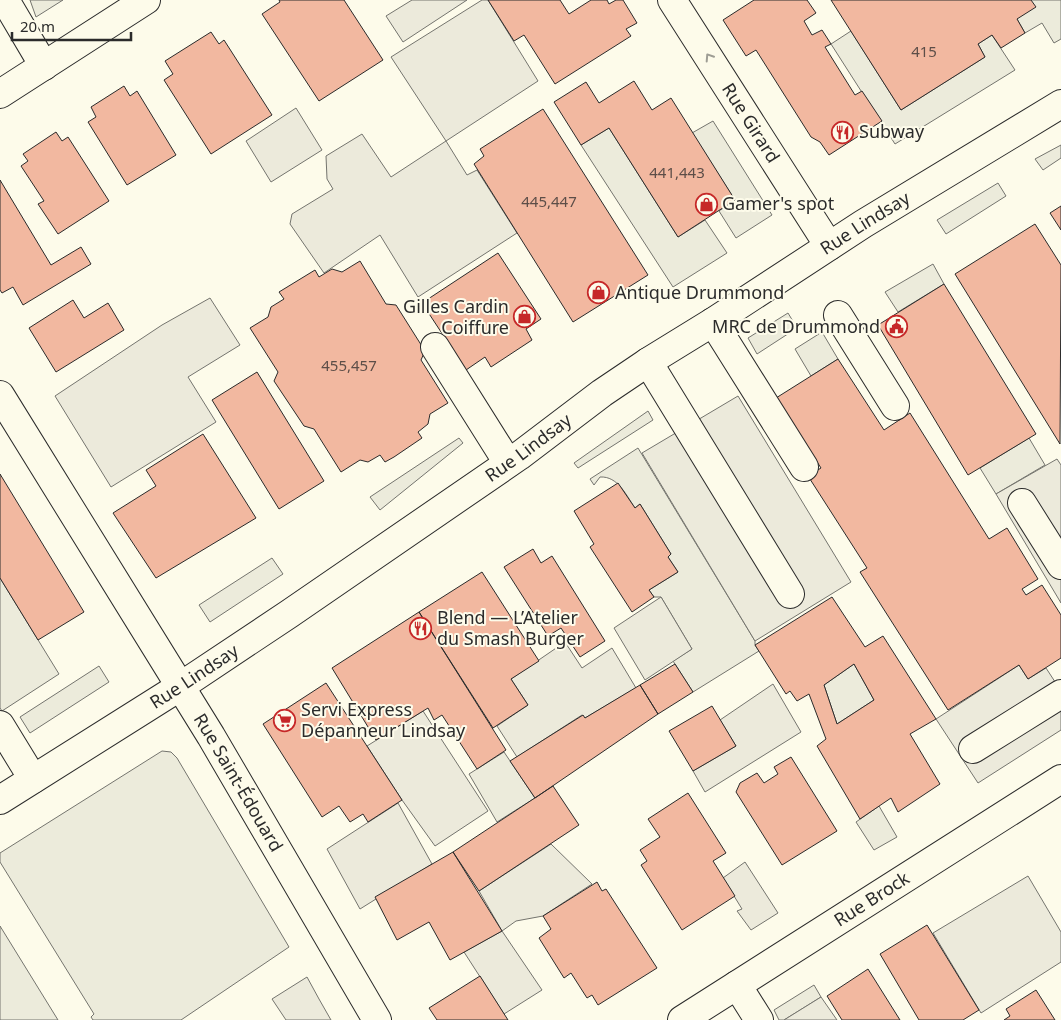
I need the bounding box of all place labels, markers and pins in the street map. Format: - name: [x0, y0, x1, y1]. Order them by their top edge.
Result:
- place label: Subway: [859, 119, 925, 143]
- restaurant icon: Subway: [831, 120, 855, 144]
- place label: Gamer's spot: [722, 191, 835, 215]
- shop icon: Gamer's spot: [694, 192, 718, 216]
- place label: Antique Drummond: [615, 280, 784, 304]
- shop icon: Antique Drummond: [587, 281, 611, 305]
- place label: Gilles Cardin Coiffure: [403, 294, 509, 339]
- shop icon: Gilles Cardin Coiffure: [513, 305, 537, 329]
- place label: MRC de Drummond: [712, 314, 880, 338]
- public building icon: MRC de Drummond: [884, 315, 908, 339]
- place label: Blend — L’Atelier du Smash Burger: [437, 605, 584, 650]
- restaurant icon: Blend — L’Atelier du Smash Burger: [409, 616, 433, 640]
- place label: Servi Express Dépanneur Lindsay: [301, 697, 466, 742]
- supermarket icon: Servi Express Dépanneur Lindsay: [273, 708, 297, 732]

